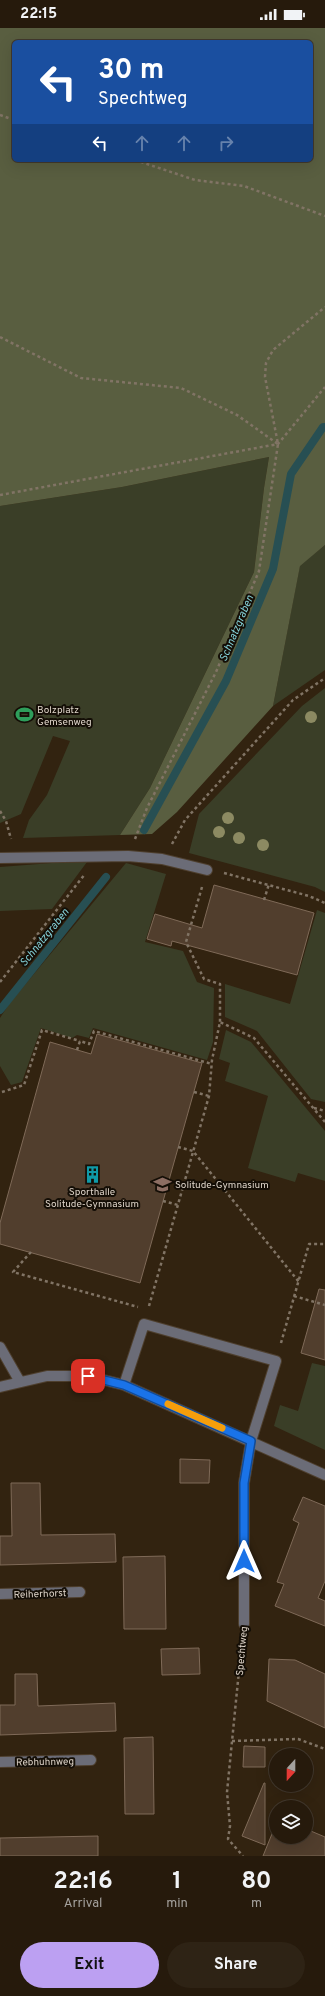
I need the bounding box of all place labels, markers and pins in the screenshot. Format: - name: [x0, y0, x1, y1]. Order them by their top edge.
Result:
- place label: Bolzplatz Gemsenweg: [37, 704, 92, 729]
- sports icon: Bolzplatz Gemsenweg: [14, 705, 34, 725]
- building icon: Sporthalle Solitude-Gymnasium: [82, 1164, 102, 1184]
- school or university icon: Solitude-Gymnasium: [152, 1174, 172, 1194]
- place label: Solitude-Gymnasium: [175, 1179, 269, 1192]
- place label: Sporthalle Solitude-Gymnasium: [45, 1186, 139, 1211]
- pin: [71, 1359, 105, 1393]

